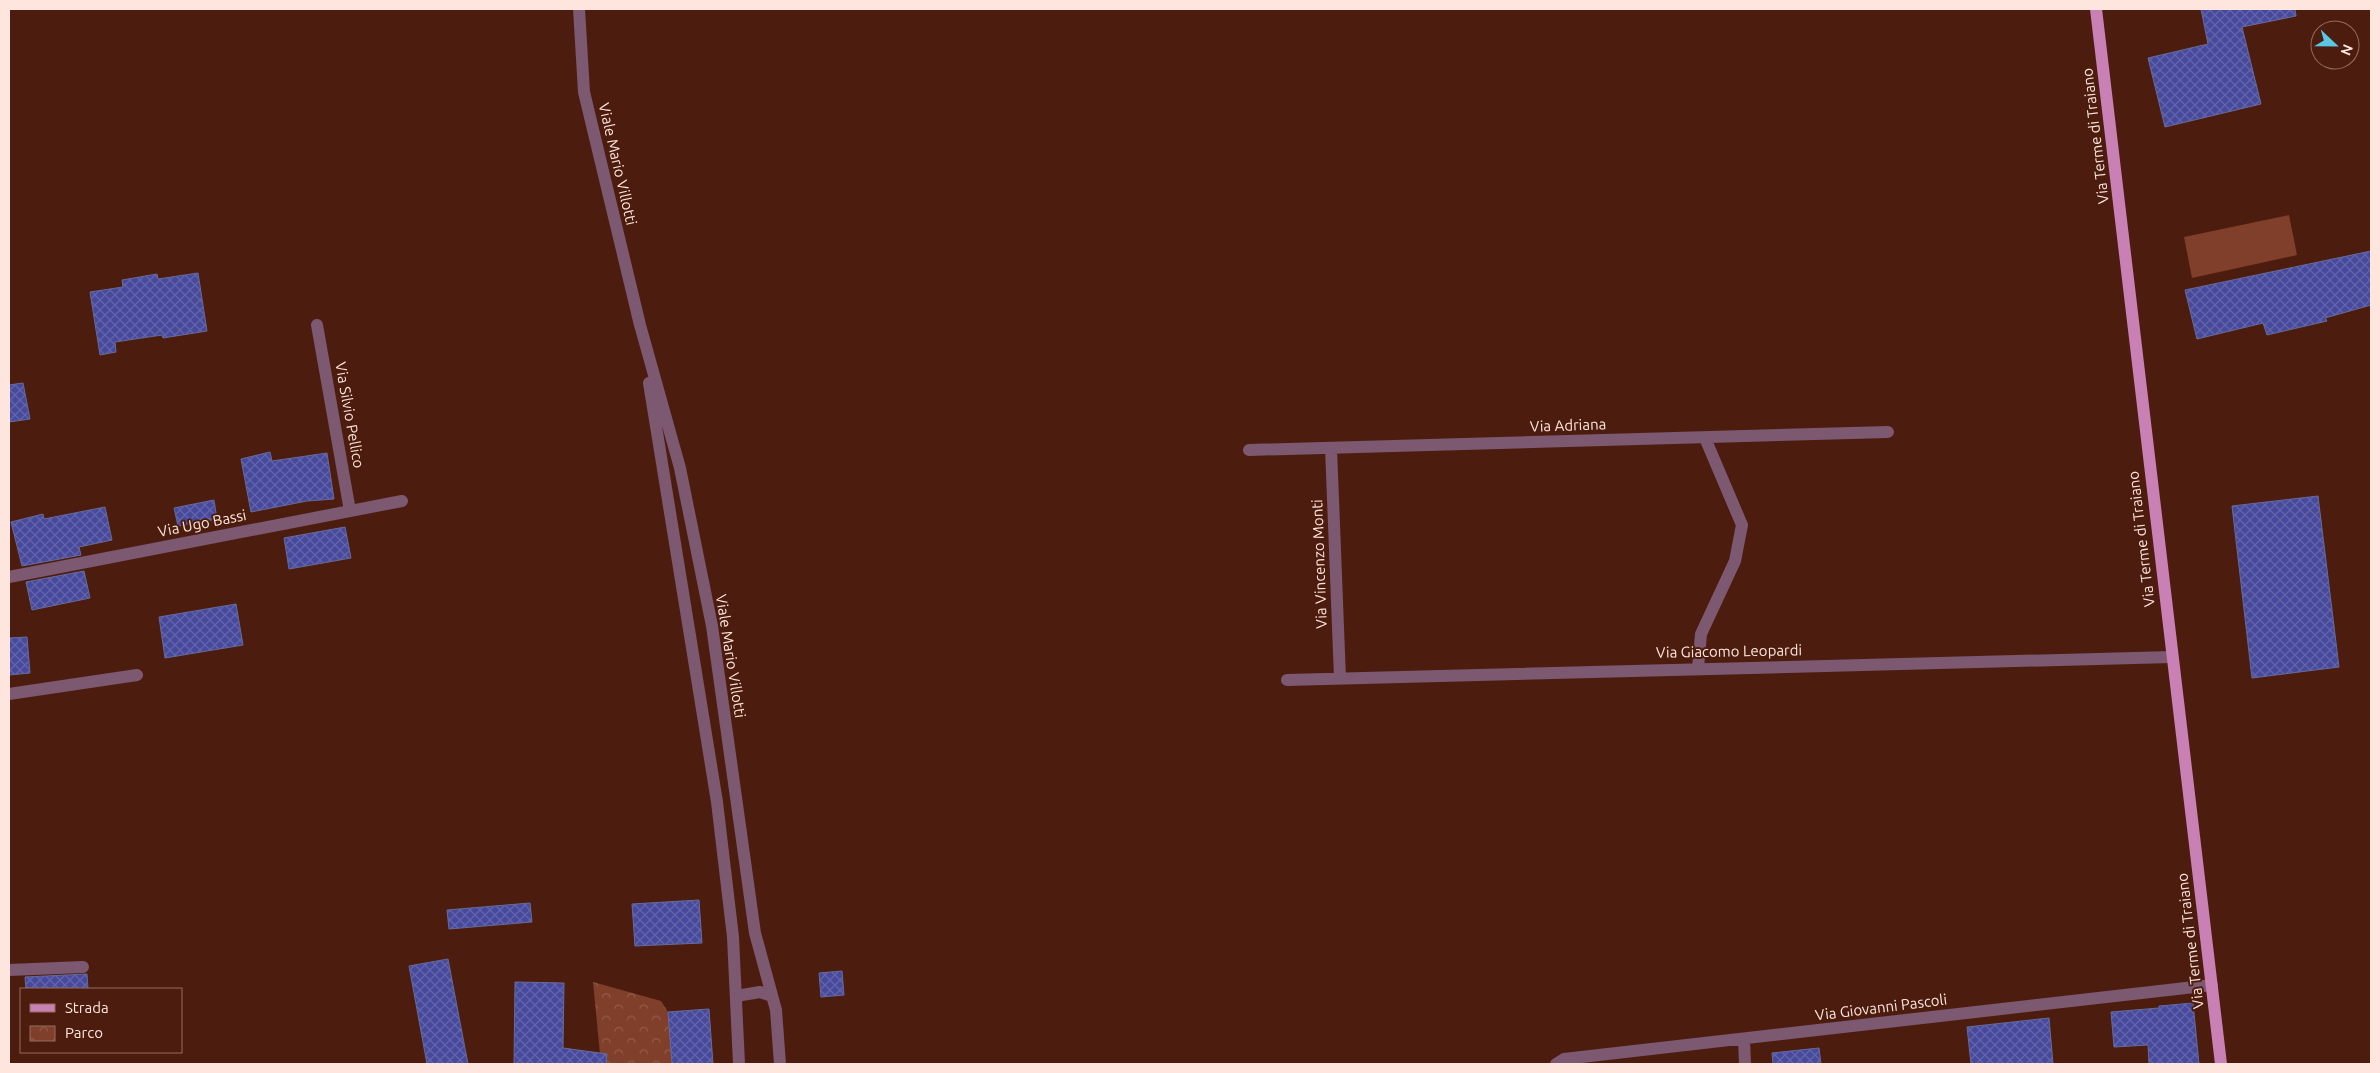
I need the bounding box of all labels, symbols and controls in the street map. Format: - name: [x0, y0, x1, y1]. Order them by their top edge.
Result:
- north arrow: [2310, 20, 2360, 70]
- text: N: [2338, 42, 2356, 58]
- street label: Via Terme di Traiano: [2078, 67, 2112, 205]
- street label: Viale Mario Villotti: [596, 101, 640, 227]
- street label: Via Silvio Pellico: [332, 361, 368, 469]
- street label: Via Adriana: [1529, 415, 1607, 435]
- street label: Via Terme di Traiano: [2124, 470, 2158, 608]
- street label: Via Vincenzo Monti: [1308, 499, 1330, 629]
- street label: Via Ugo Bassi: [156, 506, 248, 540]
- street label: Viale Mario Villotti: [713, 593, 749, 719]
- street label: Via Giacomo Leopardi: [1656, 641, 1802, 661]
- street label: Via Terme di Traiano: [2173, 872, 2207, 1010]
- legend: [20, 988, 182, 1053]
- street label: Via Giovanni Pascoli: [1814, 990, 1948, 1024]
- text: Strada: [65, 999, 109, 1016]
- text: Parco: [65, 1024, 103, 1041]

